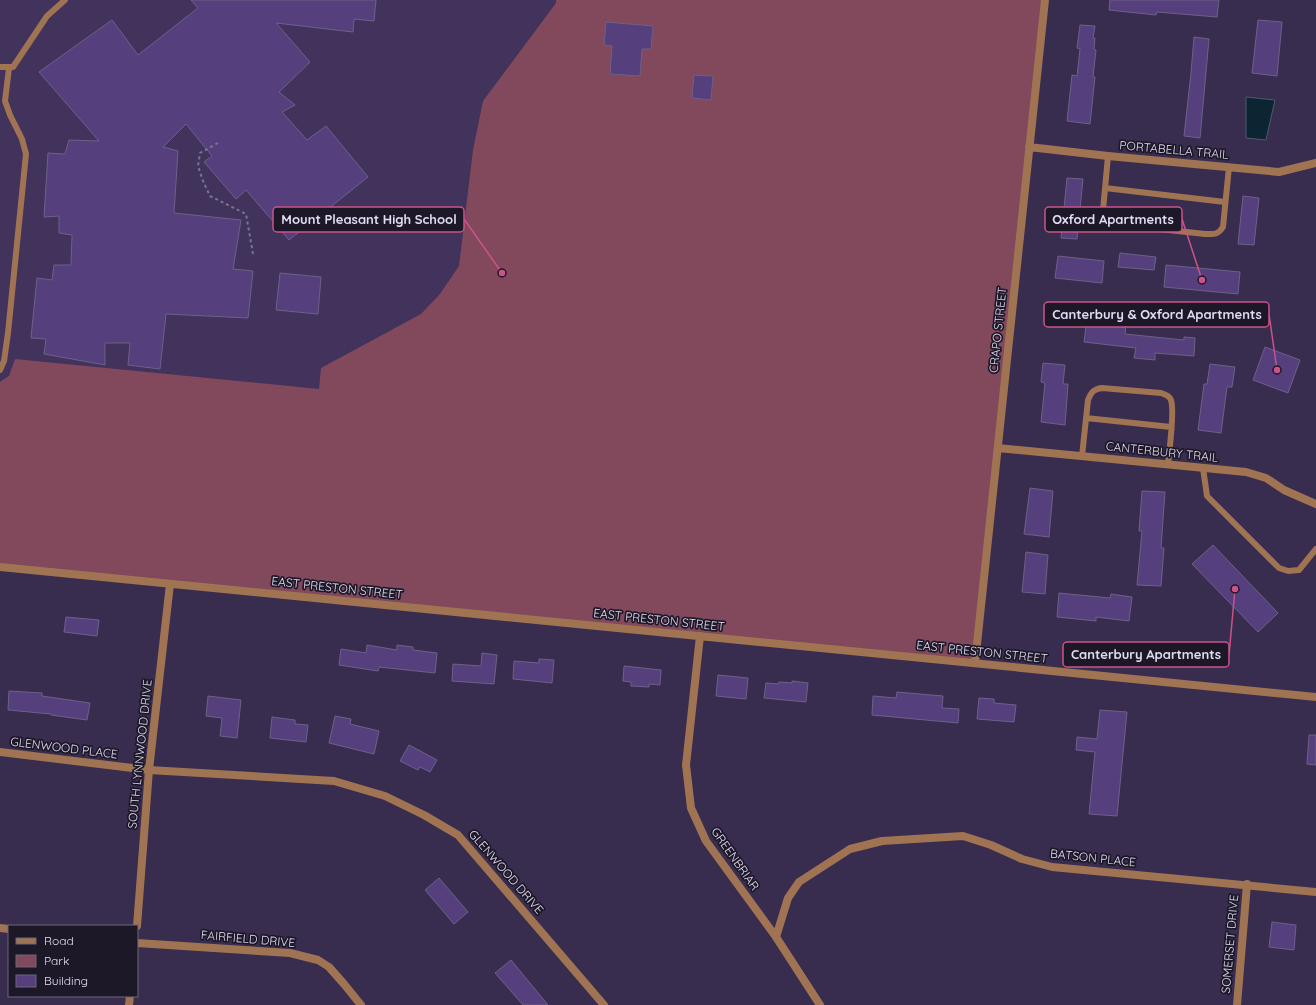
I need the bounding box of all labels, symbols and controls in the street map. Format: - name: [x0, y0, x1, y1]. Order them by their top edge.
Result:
- street label: PORTABELLA TRAIL: [1119, 137, 1230, 162]
- callout: Mount Pleasant High School: [273, 207, 464, 232]
- callout: Oxford Apartments: [1045, 207, 1182, 232]
- text: Mount Pleasant High School: [281, 211, 457, 227]
- text: Oxford Apartments: [1052, 211, 1174, 227]
- street label: CRAPO STREET: [986, 286, 1009, 374]
- callout: Canterbury & Oxford Apartments: [1044, 302, 1269, 327]
- text: Canterbury & Oxford Apartments: [1052, 306, 1262, 322]
- street label: CANTERBURY TRAIL: [1105, 438, 1220, 465]
- street label: EAST PRESTON STREET: [271, 573, 403, 602]
- street label: EAST PRESTON STREET: [593, 605, 725, 634]
- street label: EAST PRESTON STREET: [916, 637, 1048, 666]
- callout: Canterbury Apartments: [1063, 642, 1229, 667]
- text: Canterbury Apartments: [1071, 646, 1221, 662]
- street label: SOUTH LYNNWOOD DRIVE: [124, 679, 155, 829]
- street label: GLENWOOD PLACE: [10, 733, 119, 762]
- street label: GREENBRIAR: [708, 824, 763, 893]
- street label: GLENWOOD DRIVE: [466, 827, 547, 917]
- street label: BATSON PLACE: [1049, 846, 1137, 869]
- street label: SOMERSET DRIVE: [1218, 894, 1241, 994]
- legend: [8, 925, 138, 997]
- street label: FAIRFIELD DRIVE: [200, 927, 296, 950]
- text: Road: [44, 933, 74, 948]
- text: Park: [44, 953, 69, 968]
- text: Building: [44, 973, 88, 988]

